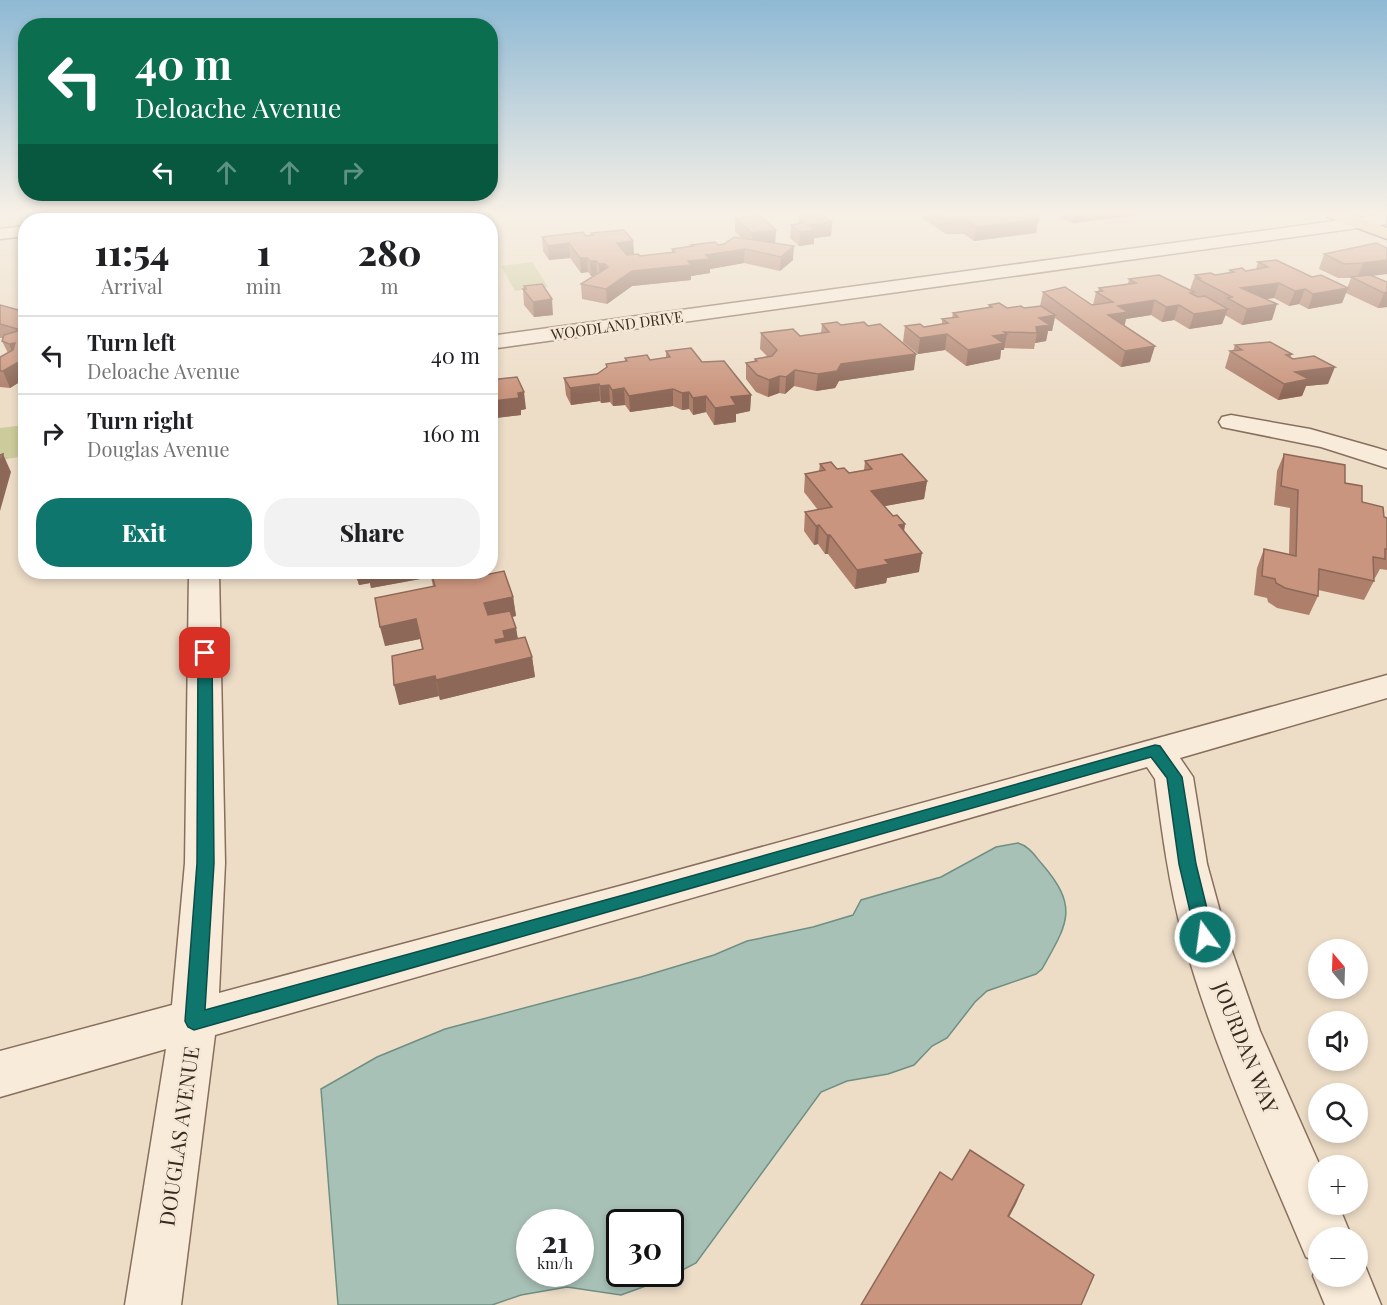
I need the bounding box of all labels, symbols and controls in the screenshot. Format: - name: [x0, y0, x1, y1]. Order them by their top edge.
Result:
- text: 40 m: [135, 35, 232, 91]
- icon: left: [36, 42, 114, 120]
- text: Deloache Avenue: [135, 89, 341, 125]
- icon: left: [147, 156, 180, 189]
- icon: ahead: [210, 156, 243, 189]
- icon: ahead: [273, 156, 306, 189]
- icon: right: [336, 156, 369, 189]
- text: 11:54: [94, 227, 170, 275]
- text: 1: [257, 227, 271, 275]
- text: 280: [358, 227, 422, 275]
- text: Arrival: [101, 272, 163, 299]
- text: min: [246, 272, 281, 299]
- text: m: [381, 272, 399, 299]
- street label: WOODLAND DRIVE: [549, 306, 684, 344]
- text: Turn left: [87, 327, 176, 357]
- icon: left: [36, 339, 69, 372]
- text: 40 m: [431, 340, 480, 370]
- text: Deloache Avenue: [87, 357, 240, 384]
- text: Turn right: [87, 405, 193, 435]
- icon: right: [36, 417, 69, 450]
- text: 160 m: [422, 418, 480, 448]
- text: Douglas Avenue: [87, 435, 230, 462]
- button: Exit: [36, 498, 252, 567]
- button: Share: [264, 498, 480, 567]
- pin: [179, 627, 230, 678]
- icon: arrive: [188, 636, 221, 669]
- position arrow: [1173, 905, 1237, 969]
- north arrow: [1308, 939, 1368, 999]
- map controls: [1308, 939, 1368, 1287]
- street label: JOURDAN WAY: [1208, 976, 1286, 1117]
- button: sound: [1308, 1011, 1368, 1071]
- street label: DOUGLAS AVENUE: [152, 1044, 204, 1228]
- button: search: [1308, 1083, 1368, 1143]
- button: +: [1308, 1155, 1368, 1215]
- speed limit sign: 30: [606, 1209, 684, 1287]
- text: 21: [541, 1221, 569, 1261]
- button: −: [1308, 1227, 1368, 1287]
- text: km/h: [537, 1253, 573, 1273]

